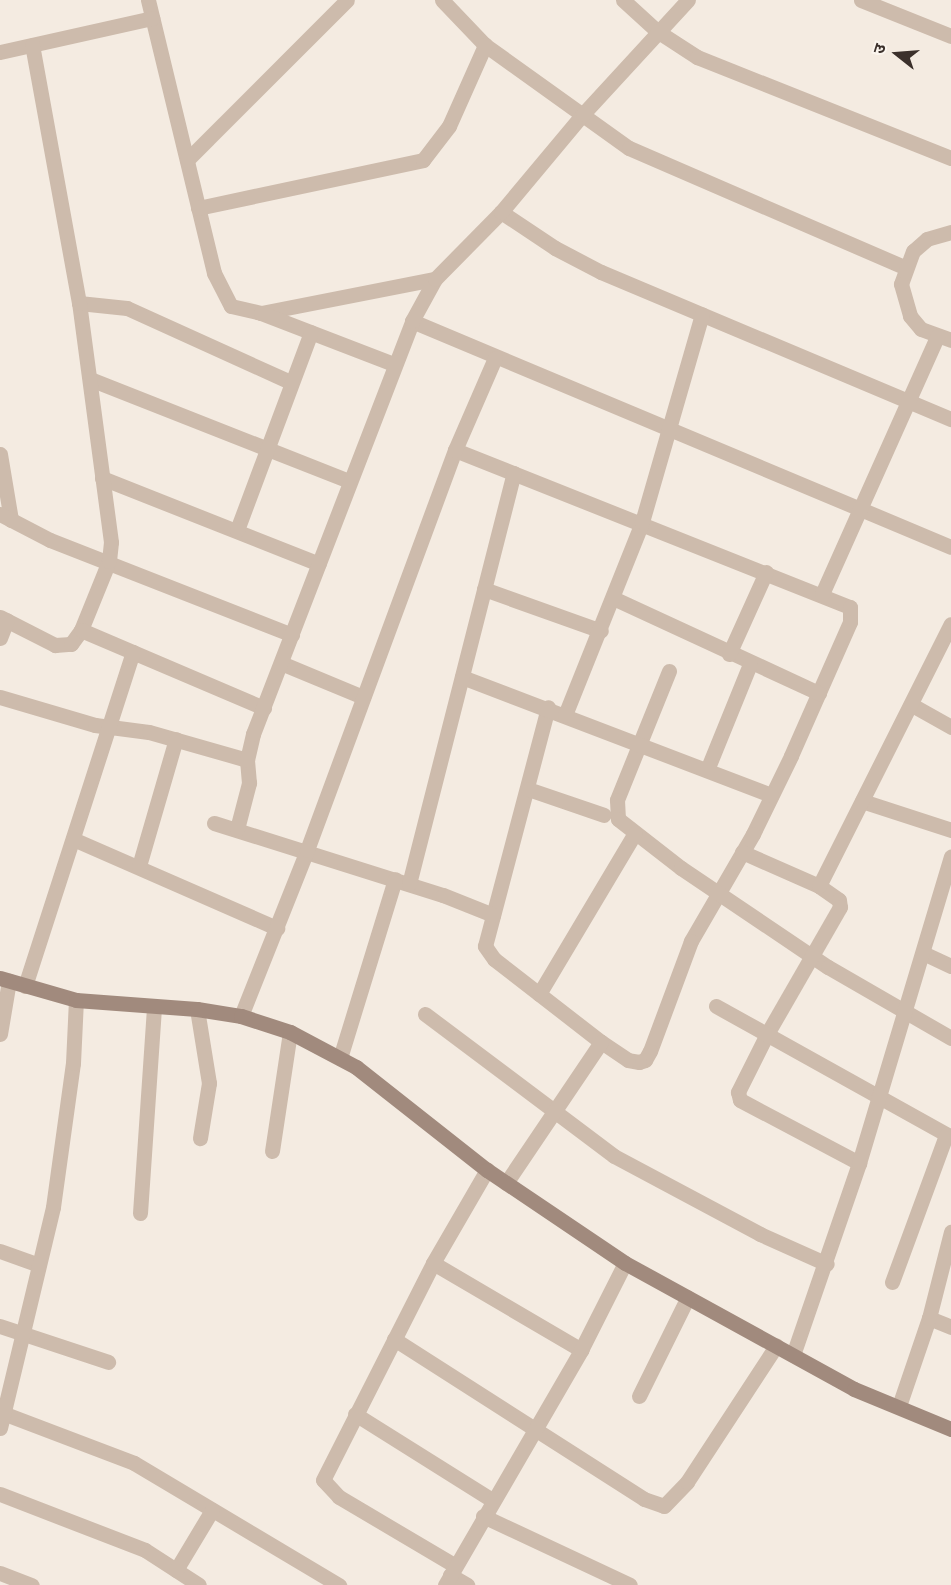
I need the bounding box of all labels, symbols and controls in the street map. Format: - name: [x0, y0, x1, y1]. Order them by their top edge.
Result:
- north arrow: [867, 24, 927, 84]
- text: उ: [869, 41, 890, 56]

